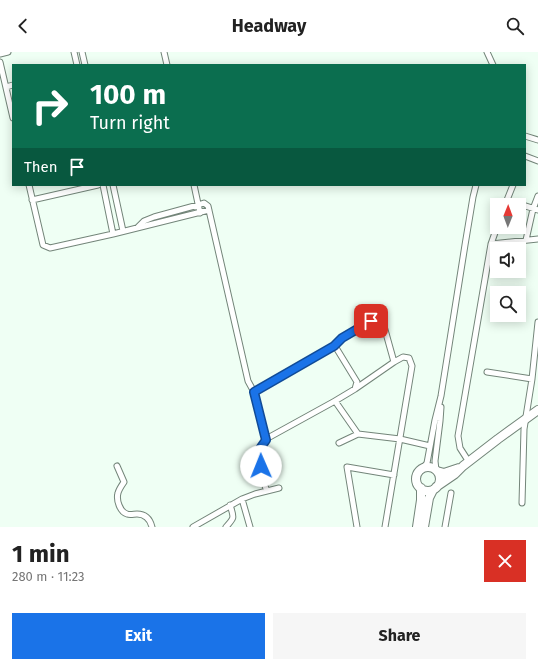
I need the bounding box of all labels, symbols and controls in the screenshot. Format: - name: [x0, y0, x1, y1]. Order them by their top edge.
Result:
- icon: back: [12, 15, 34, 37]
- text: Headway: [232, 15, 306, 37]
- icon: search: [504, 15, 526, 37]
- text: 100 m: [90, 78, 166, 111]
- icon: right: [24, 80, 76, 132]
- text: Turn right: [90, 112, 170, 134]
- icon: arrive: [66, 156, 88, 178]
- text: Then: [24, 158, 58, 176]
- north arrow: [490, 198, 526, 234]
- map controls: [490, 198, 526, 322]
- button: sound: [490, 242, 526, 278]
- button: search: [490, 286, 526, 322]
- pin: [354, 304, 388, 338]
- icon: arrive: [360, 310, 382, 332]
- position arrow: [240, 445, 282, 487]
- text: 1 min: [12, 540, 70, 568]
- button: close: [484, 540, 526, 582]
- text: 280 m · 11:23: [12, 569, 85, 584]
- button: Exit: [12, 613, 265, 659]
- button: Share: [273, 613, 526, 659]

